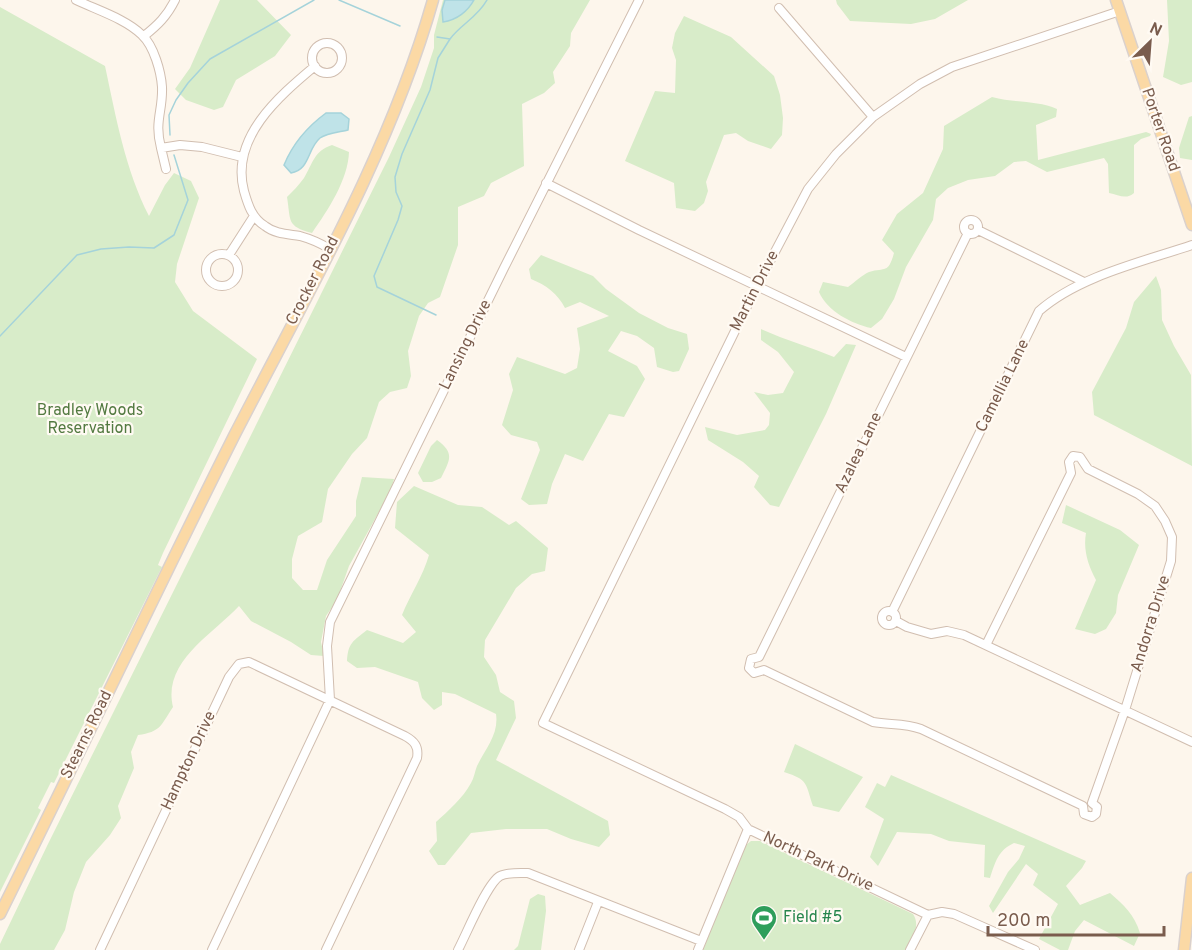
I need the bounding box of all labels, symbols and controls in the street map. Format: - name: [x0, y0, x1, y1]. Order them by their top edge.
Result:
- north arrow: [1120, 12, 1180, 72]
- text: N: [1146, 19, 1165, 42]
- street label: Porter Road: [1136, 86, 1184, 174]
- street label: Crocker Road: [282, 233, 344, 329]
- street label: Martin Drive: [726, 247, 784, 335]
- street label: Lansing Drive: [436, 297, 496, 393]
- street label: Camellia Lane: [972, 336, 1034, 436]
- park label: Bradley Woods Reservation: [37, 401, 143, 439]
- street label: Azalea Lane: [831, 409, 887, 497]
- street label: Andorra Drive: [1127, 573, 1175, 675]
- street label: Stearns Road: [57, 688, 117, 782]
- street label: Hampton Drive: [157, 708, 221, 814]
- street label: North Park Drive: [759, 828, 877, 896]
- scale bar: [988, 899, 1164, 937]
- sports icon: Field #5: [749, 903, 779, 941]
- place label: Field #5: [783, 908, 842, 928]
- text: 200 m: [997, 910, 1050, 933]

